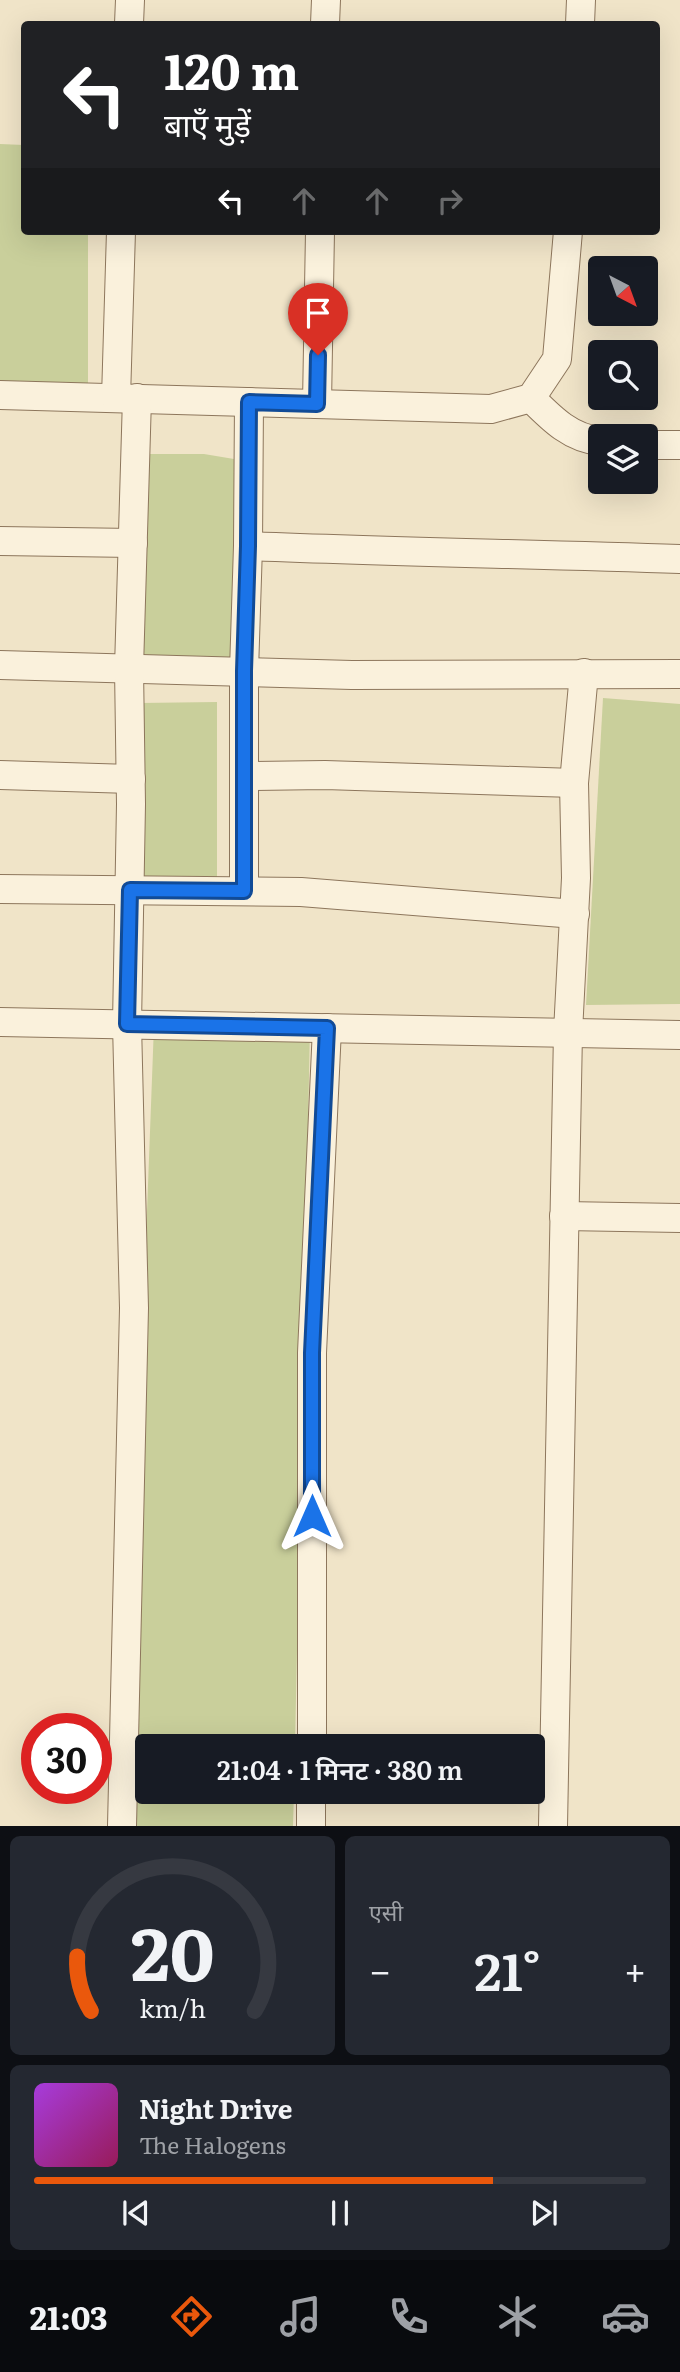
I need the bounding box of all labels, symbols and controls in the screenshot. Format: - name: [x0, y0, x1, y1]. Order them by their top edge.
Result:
- text: 120 m: [164, 32, 299, 105]
- icon: left: [49, 49, 140, 140]
- text: बाएँ मुड़ें: [164, 99, 251, 147]
- icon: left: [212, 182, 250, 220]
- icon: ahead: [285, 182, 323, 220]
- icon: ahead: [358, 182, 396, 220]
- icon: right: [431, 182, 469, 220]
- north arrow: [588, 256, 658, 326]
- map controls: [588, 256, 658, 494]
- pin: [288, 283, 348, 355]
- icon: arrive: [299, 294, 337, 332]
- button: search: [588, 340, 658, 410]
- button: layers: [588, 424, 658, 494]
- position arrow: [275, 1479, 349, 1553]
- speed limit sign: 30: [21, 1713, 112, 1804]
- text: 21:04 · 1 मिनट · 380 m: [217, 1749, 463, 1788]
- text: एसी: [369, 1894, 403, 1928]
- text: 20: [131, 1896, 214, 2004]
- text: 21°: [474, 1930, 541, 2007]
- text: −: [369, 1940, 391, 1997]
- text: +: [624, 1940, 646, 1997]
- text: km/h: [139, 1989, 206, 2026]
- text: Night Drive: [139, 2088, 293, 2127]
- text: The Halogens: [139, 2127, 286, 2161]
- icon: previous: [117, 2194, 155, 2232]
- icon: pause: [321, 2194, 359, 2232]
- icon: next: [525, 2194, 563, 2232]
- text: 21:03: [30, 2292, 108, 2340]
- icon: directions: [167, 2292, 216, 2341]
- icon: music: [276, 2292, 325, 2341]
- icon: phone: [384, 2292, 433, 2341]
- icon: climate: [493, 2292, 542, 2341]
- icon: car: [601, 2292, 650, 2341]

